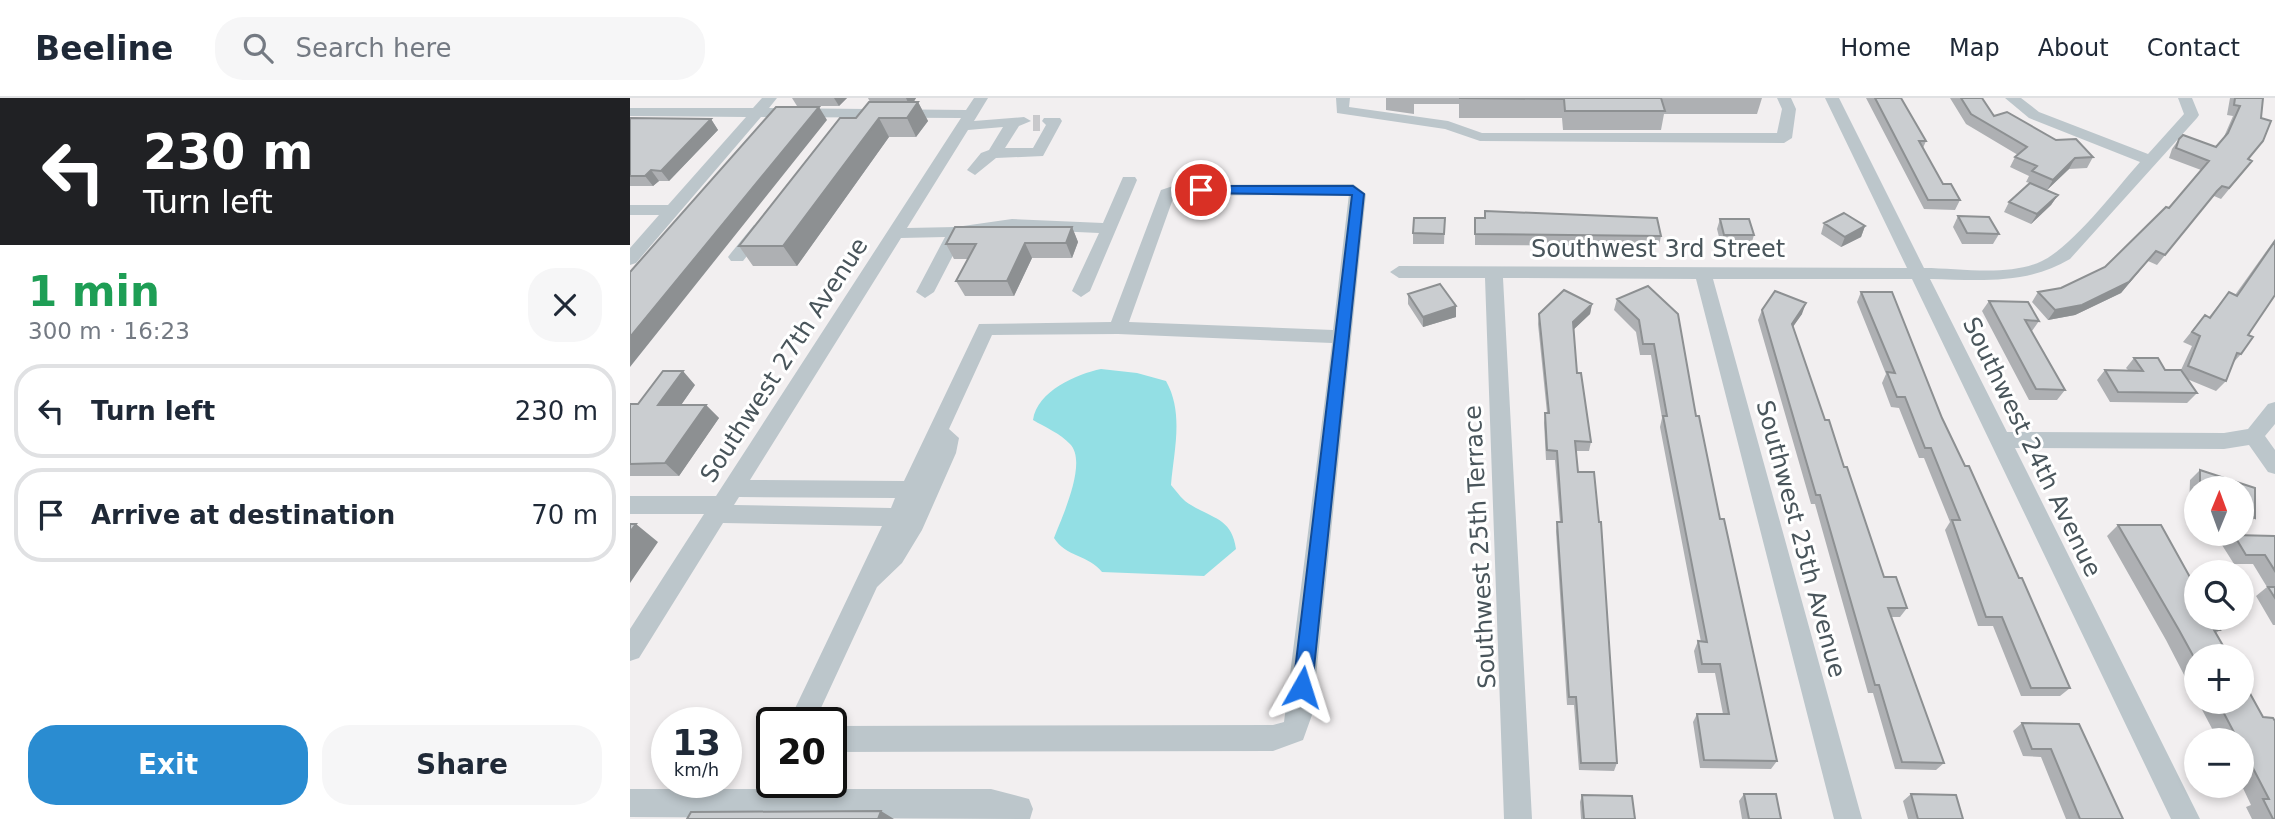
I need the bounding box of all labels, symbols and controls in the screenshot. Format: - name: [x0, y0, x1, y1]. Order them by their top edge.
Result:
- search box: [215, 17, 705, 80]
- text: Beeline: [35, 29, 173, 68]
- icon: search: [239, 29, 277, 67]
- text: Search here: [295, 33, 452, 63]
- text: Home: [1840, 34, 1911, 62]
- text: Map: [1949, 34, 2000, 62]
- text: About: [2038, 34, 2109, 62]
- text: Contact: [2147, 34, 2240, 62]
- text: 230 m: [143, 124, 313, 181]
- icon: left: [28, 126, 119, 217]
- pin: [1171, 160, 1231, 220]
- icon: arrive: [1182, 171, 1220, 209]
- text: Turn left: [143, 183, 273, 221]
- street label: Southwest 27th Avenue: [694, 233, 874, 487]
- street label: Southwest 3rd Street: [1531, 235, 1785, 263]
- text: 1 min: [28, 267, 160, 316]
- button: close: [528, 268, 602, 342]
- street label: Southwest 24th Avenue: [1957, 312, 2107, 582]
- text: 300 m · 16:23: [28, 318, 190, 344]
- icon: left: [32, 392, 70, 430]
- text: Turn left: [91, 396, 215, 426]
- text: 230 m: [515, 396, 598, 426]
- street label: Southwest 25th Avenue: [1751, 397, 1851, 681]
- street label: Southwest 25th Terrace: [1459, 405, 1501, 689]
- north arrow: [2184, 476, 2254, 546]
- map controls: [2184, 476, 2254, 798]
- icon: arrive: [32, 496, 70, 534]
- text: Arrive at destination: [91, 500, 395, 530]
- text: 70 m: [531, 500, 598, 530]
- button: search: [2184, 560, 2254, 630]
- button: +: [2184, 644, 2254, 714]
- position arrow: [1265, 650, 1339, 724]
- speed limit sign: 20: [756, 707, 847, 798]
- text: 13: [672, 723, 721, 763]
- button: Exit: [28, 725, 308, 805]
- button: Share: [322, 725, 602, 805]
- button: −: [2184, 728, 2254, 798]
- text: km/h: [674, 759, 719, 780]

